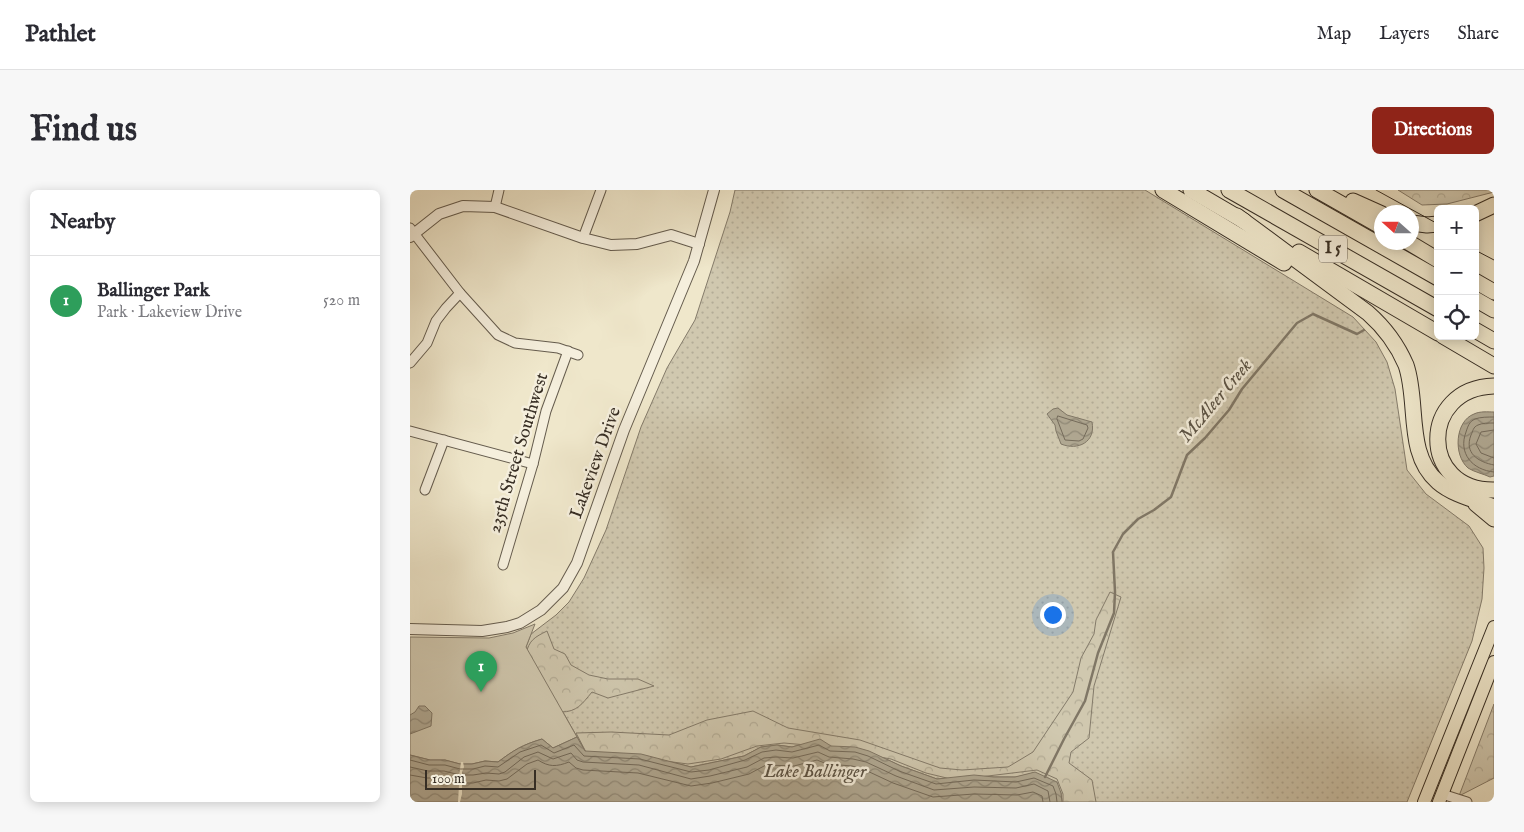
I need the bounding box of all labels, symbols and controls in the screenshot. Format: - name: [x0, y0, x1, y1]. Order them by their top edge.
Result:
- text: Pathlet: [25, 19, 96, 50]
- text: Map: [1317, 23, 1351, 46]
- text: Layers: [1379, 23, 1430, 46]
- text: Share: [1458, 23, 1499, 46]
- button: Directions: [1372, 107, 1494, 154]
- text: Find us: [30, 108, 137, 153]
- north arrow: [1374, 205, 1419, 250]
- map controls: [1434, 205, 1479, 340]
- button: +: [1434, 205, 1479, 250]
- text: Nearby: [50, 209, 115, 236]
- road number: I 5: [1319, 236, 1347, 262]
- button: −: [1434, 250, 1479, 295]
- text: Ballinger Park: [97, 279, 210, 303]
- text: 1: [63, 291, 69, 311]
- text: 520 m: [323, 291, 360, 311]
- button: locate: [1434, 295, 1479, 340]
- text: Park · Lakeview Drive: [97, 303, 242, 323]
- water label: McAleer Creek: [1174, 354, 1258, 448]
- street label: 235th Street Southwest: [484, 370, 554, 536]
- street label: Lakeview Drive: [565, 404, 627, 522]
- your location: [1040, 602, 1066, 628]
- pin: 1: [465, 651, 497, 692]
- water label: Lake Ballinger: [763, 760, 868, 784]
- scale bar: [425, 767, 536, 790]
- text: 100 m: [432, 770, 465, 788]

